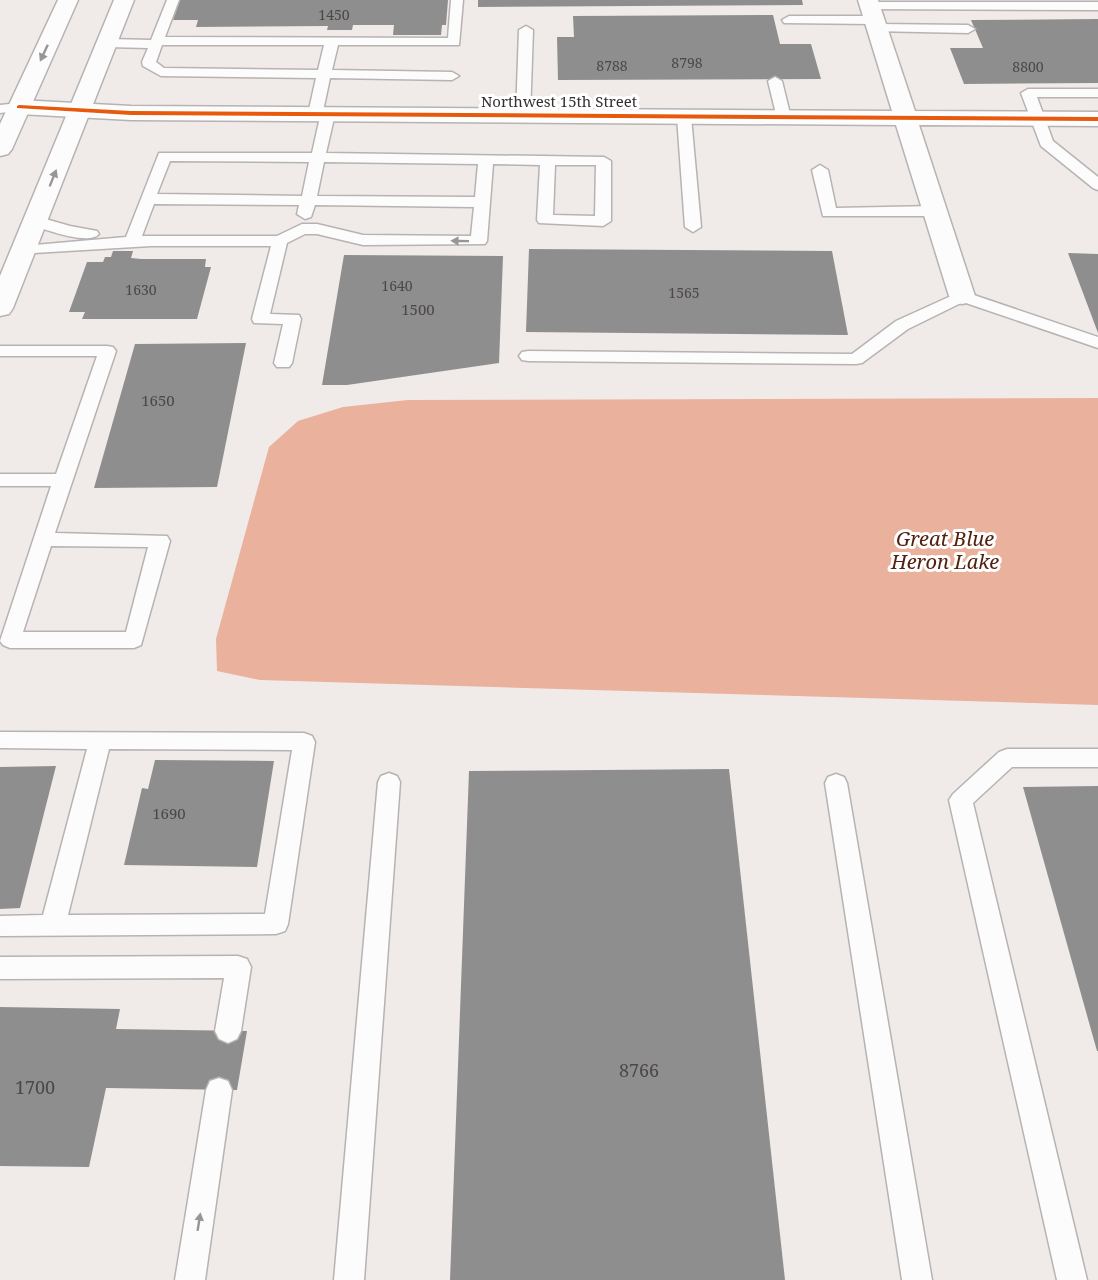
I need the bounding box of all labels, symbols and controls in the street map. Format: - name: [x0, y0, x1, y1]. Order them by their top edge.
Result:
- house number: 1450: [318, 5, 350, 24]
- one-way arrow: [39, 45, 48, 62]
- house number: 8798: [671, 53, 703, 72]
- house number: 8788: [596, 56, 628, 75]
- house number: 8800: [1012, 57, 1044, 76]
- street label: Northwest 15th Street: [481, 91, 637, 111]
- one-way arrow: [48, 168, 58, 186]
- one-way arrow: [451, 236, 470, 246]
- house number: 1640: [381, 276, 413, 295]
- house number: 1630: [125, 280, 157, 299]
- house number: 1565: [668, 283, 700, 302]
- house number: 1500: [401, 299, 435, 319]
- house number: 1650: [141, 390, 175, 410]
- water label: Great Blue Heron Lake: [890, 525, 999, 575]
- house number: 1690: [152, 803, 186, 823]
- house number: 8766: [619, 1058, 659, 1082]
- house number: 1700: [15, 1075, 55, 1099]
- one-way arrow: [194, 1213, 203, 1232]

